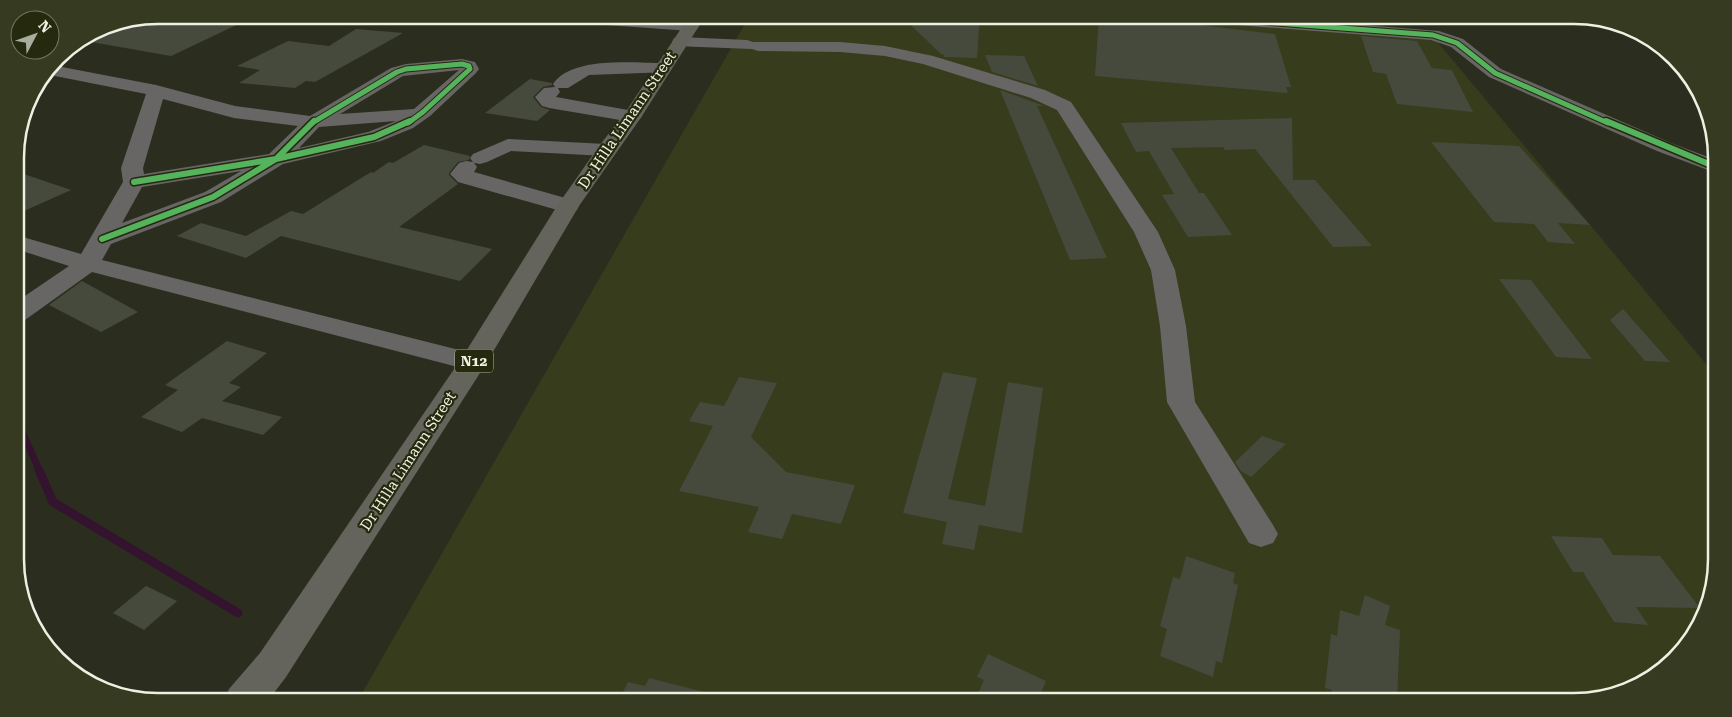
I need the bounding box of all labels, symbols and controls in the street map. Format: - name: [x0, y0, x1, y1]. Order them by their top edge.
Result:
- north arrow: [10, 10, 60, 60]
- text: N: [35, 17, 55, 36]
- street label: Dr Hilla Limann Street: [574, 47, 680, 192]
- road number: N12: [455, 350, 493, 372]
- street label: Dr Hilla Limann Street: [356, 388, 460, 534]

